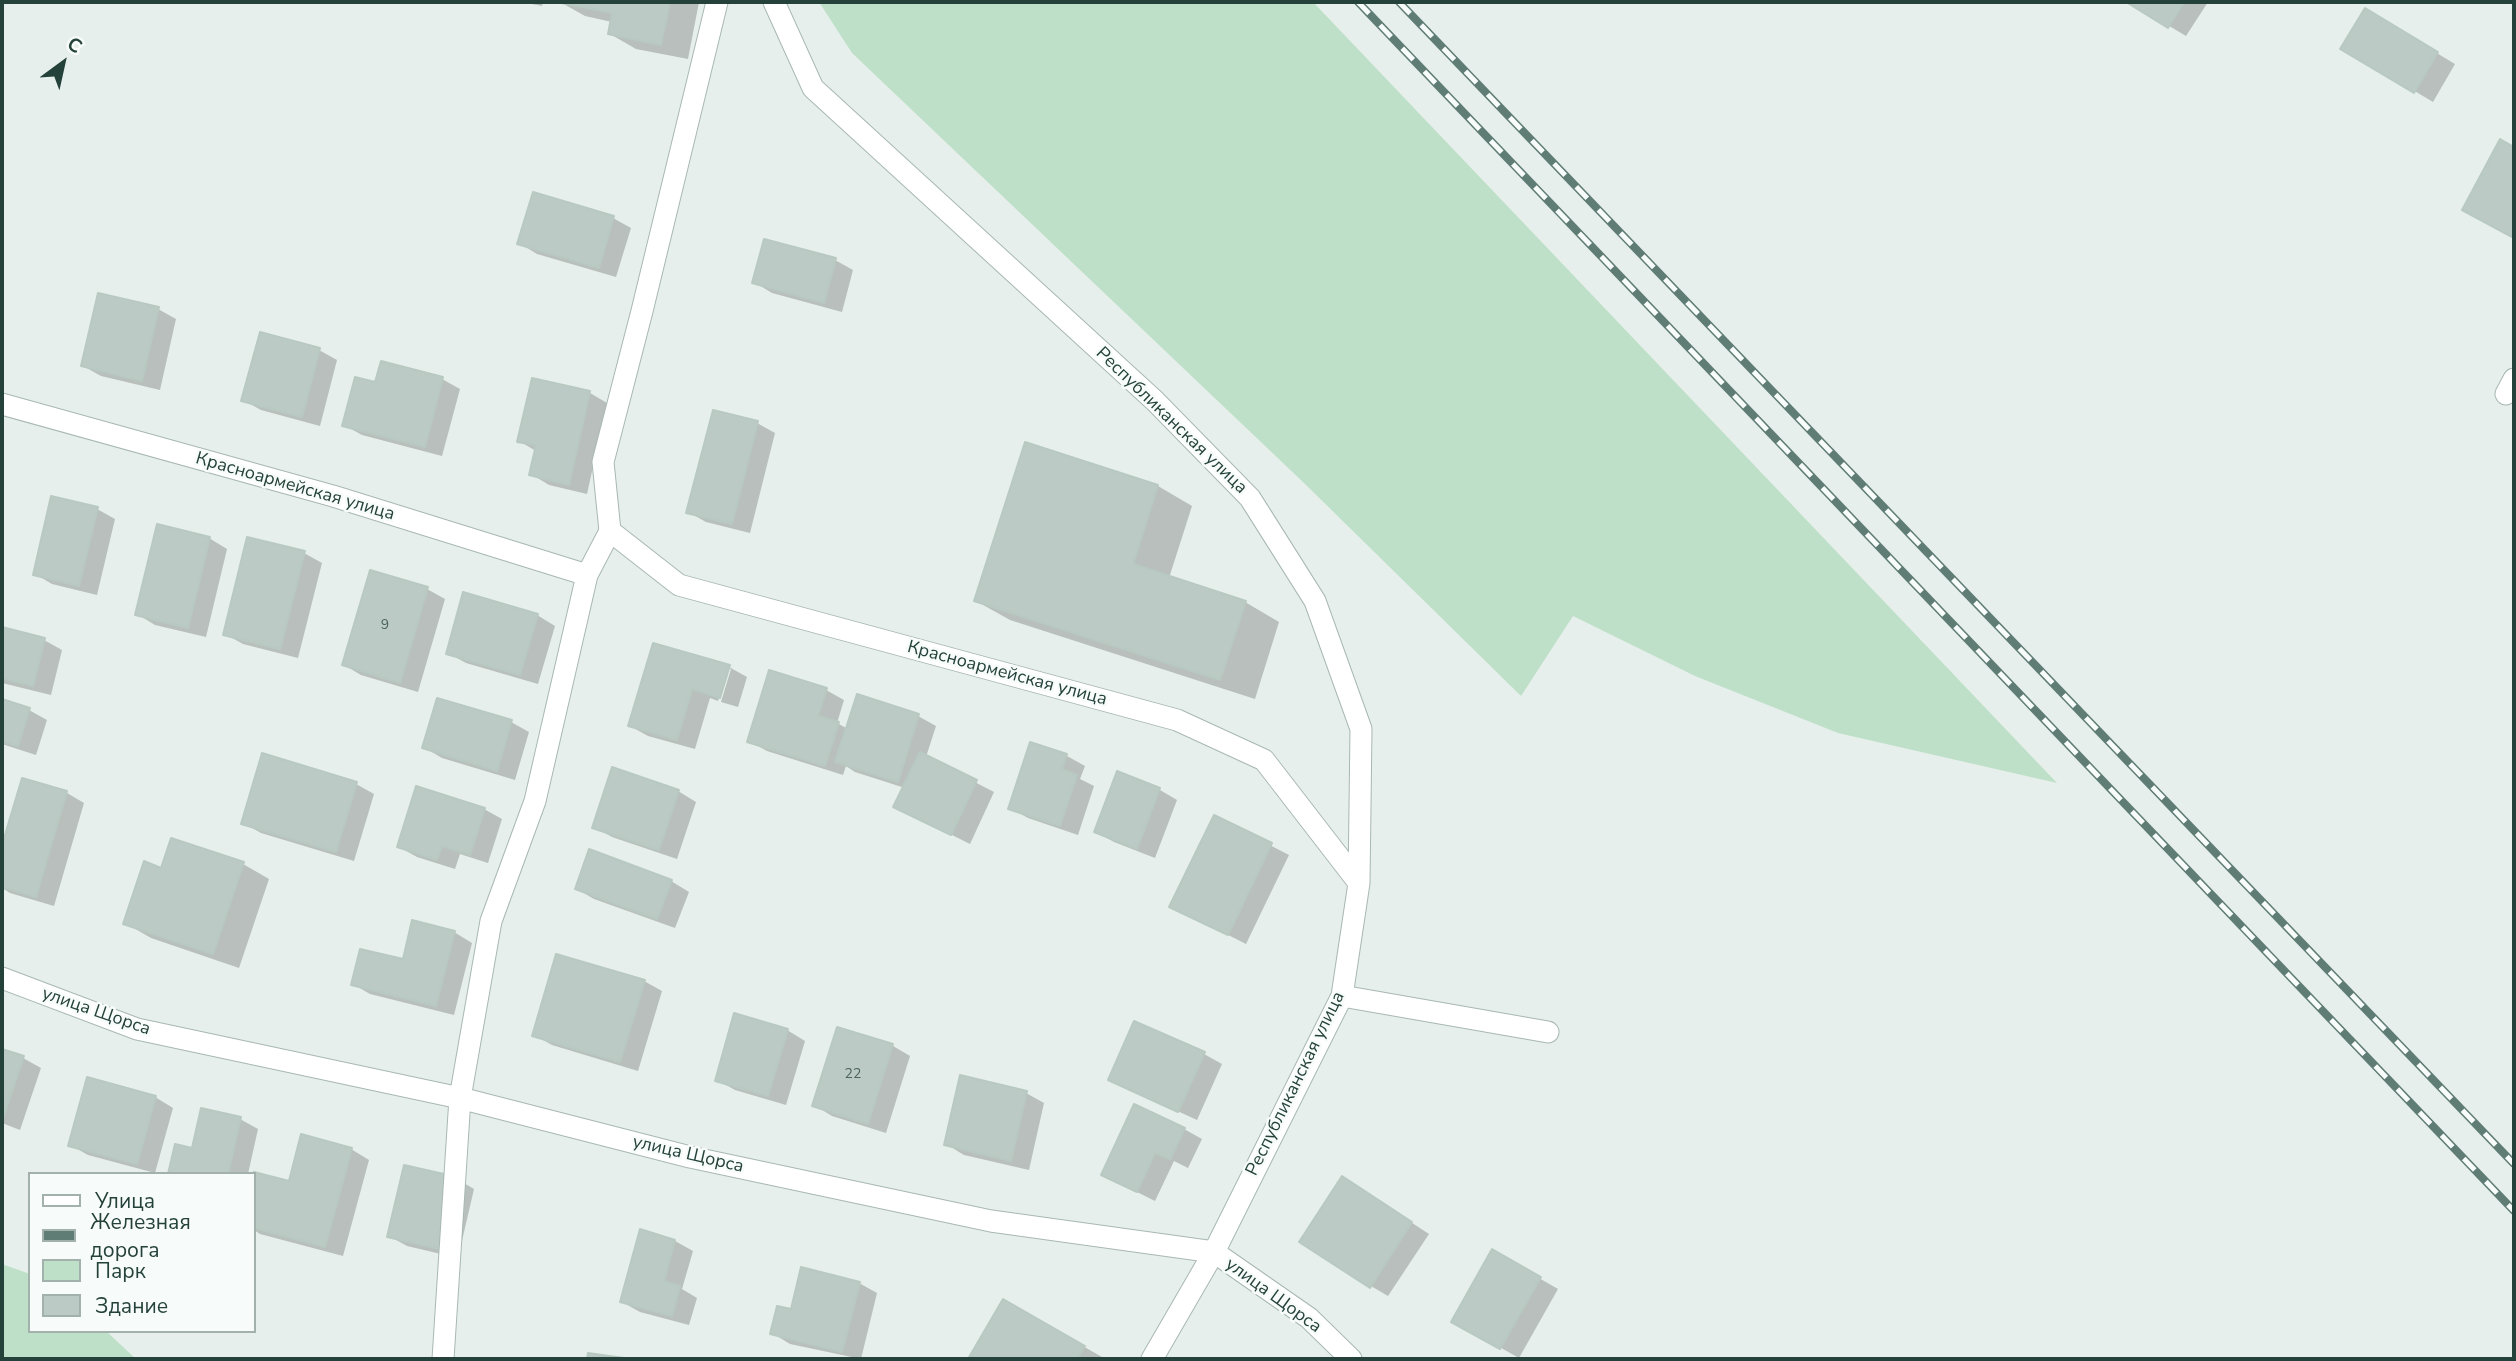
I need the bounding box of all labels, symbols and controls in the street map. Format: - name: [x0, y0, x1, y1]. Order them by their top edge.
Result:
- north arrow: [28, 28, 98, 98]
- text: С: [62, 31, 87, 60]
- street label: Республиканская улица: [1091, 343, 1251, 499]
- street label: Красноармейская улица: [193, 448, 397, 526]
- house number: 9: [381, 618, 389, 634]
- street label: Красноармейская улица: [905, 637, 1109, 711]
- street label: улица Щорса: [39, 983, 153, 1041]
- street label: Республиканская улица: [1242, 988, 1350, 1180]
- house number: 22: [845, 1067, 861, 1083]
- street label: улица Щорса: [630, 1132, 746, 1178]
- legend: [28, 1172, 256, 1333]
- text: Улица: [95, 1187, 155, 1215]
- text: Железная дорога: [90, 1208, 191, 1264]
- street label: улица Щорса: [1221, 1254, 1325, 1338]
- text: Парк: [95, 1257, 146, 1285]
- text: Здание: [95, 1292, 168, 1320]

